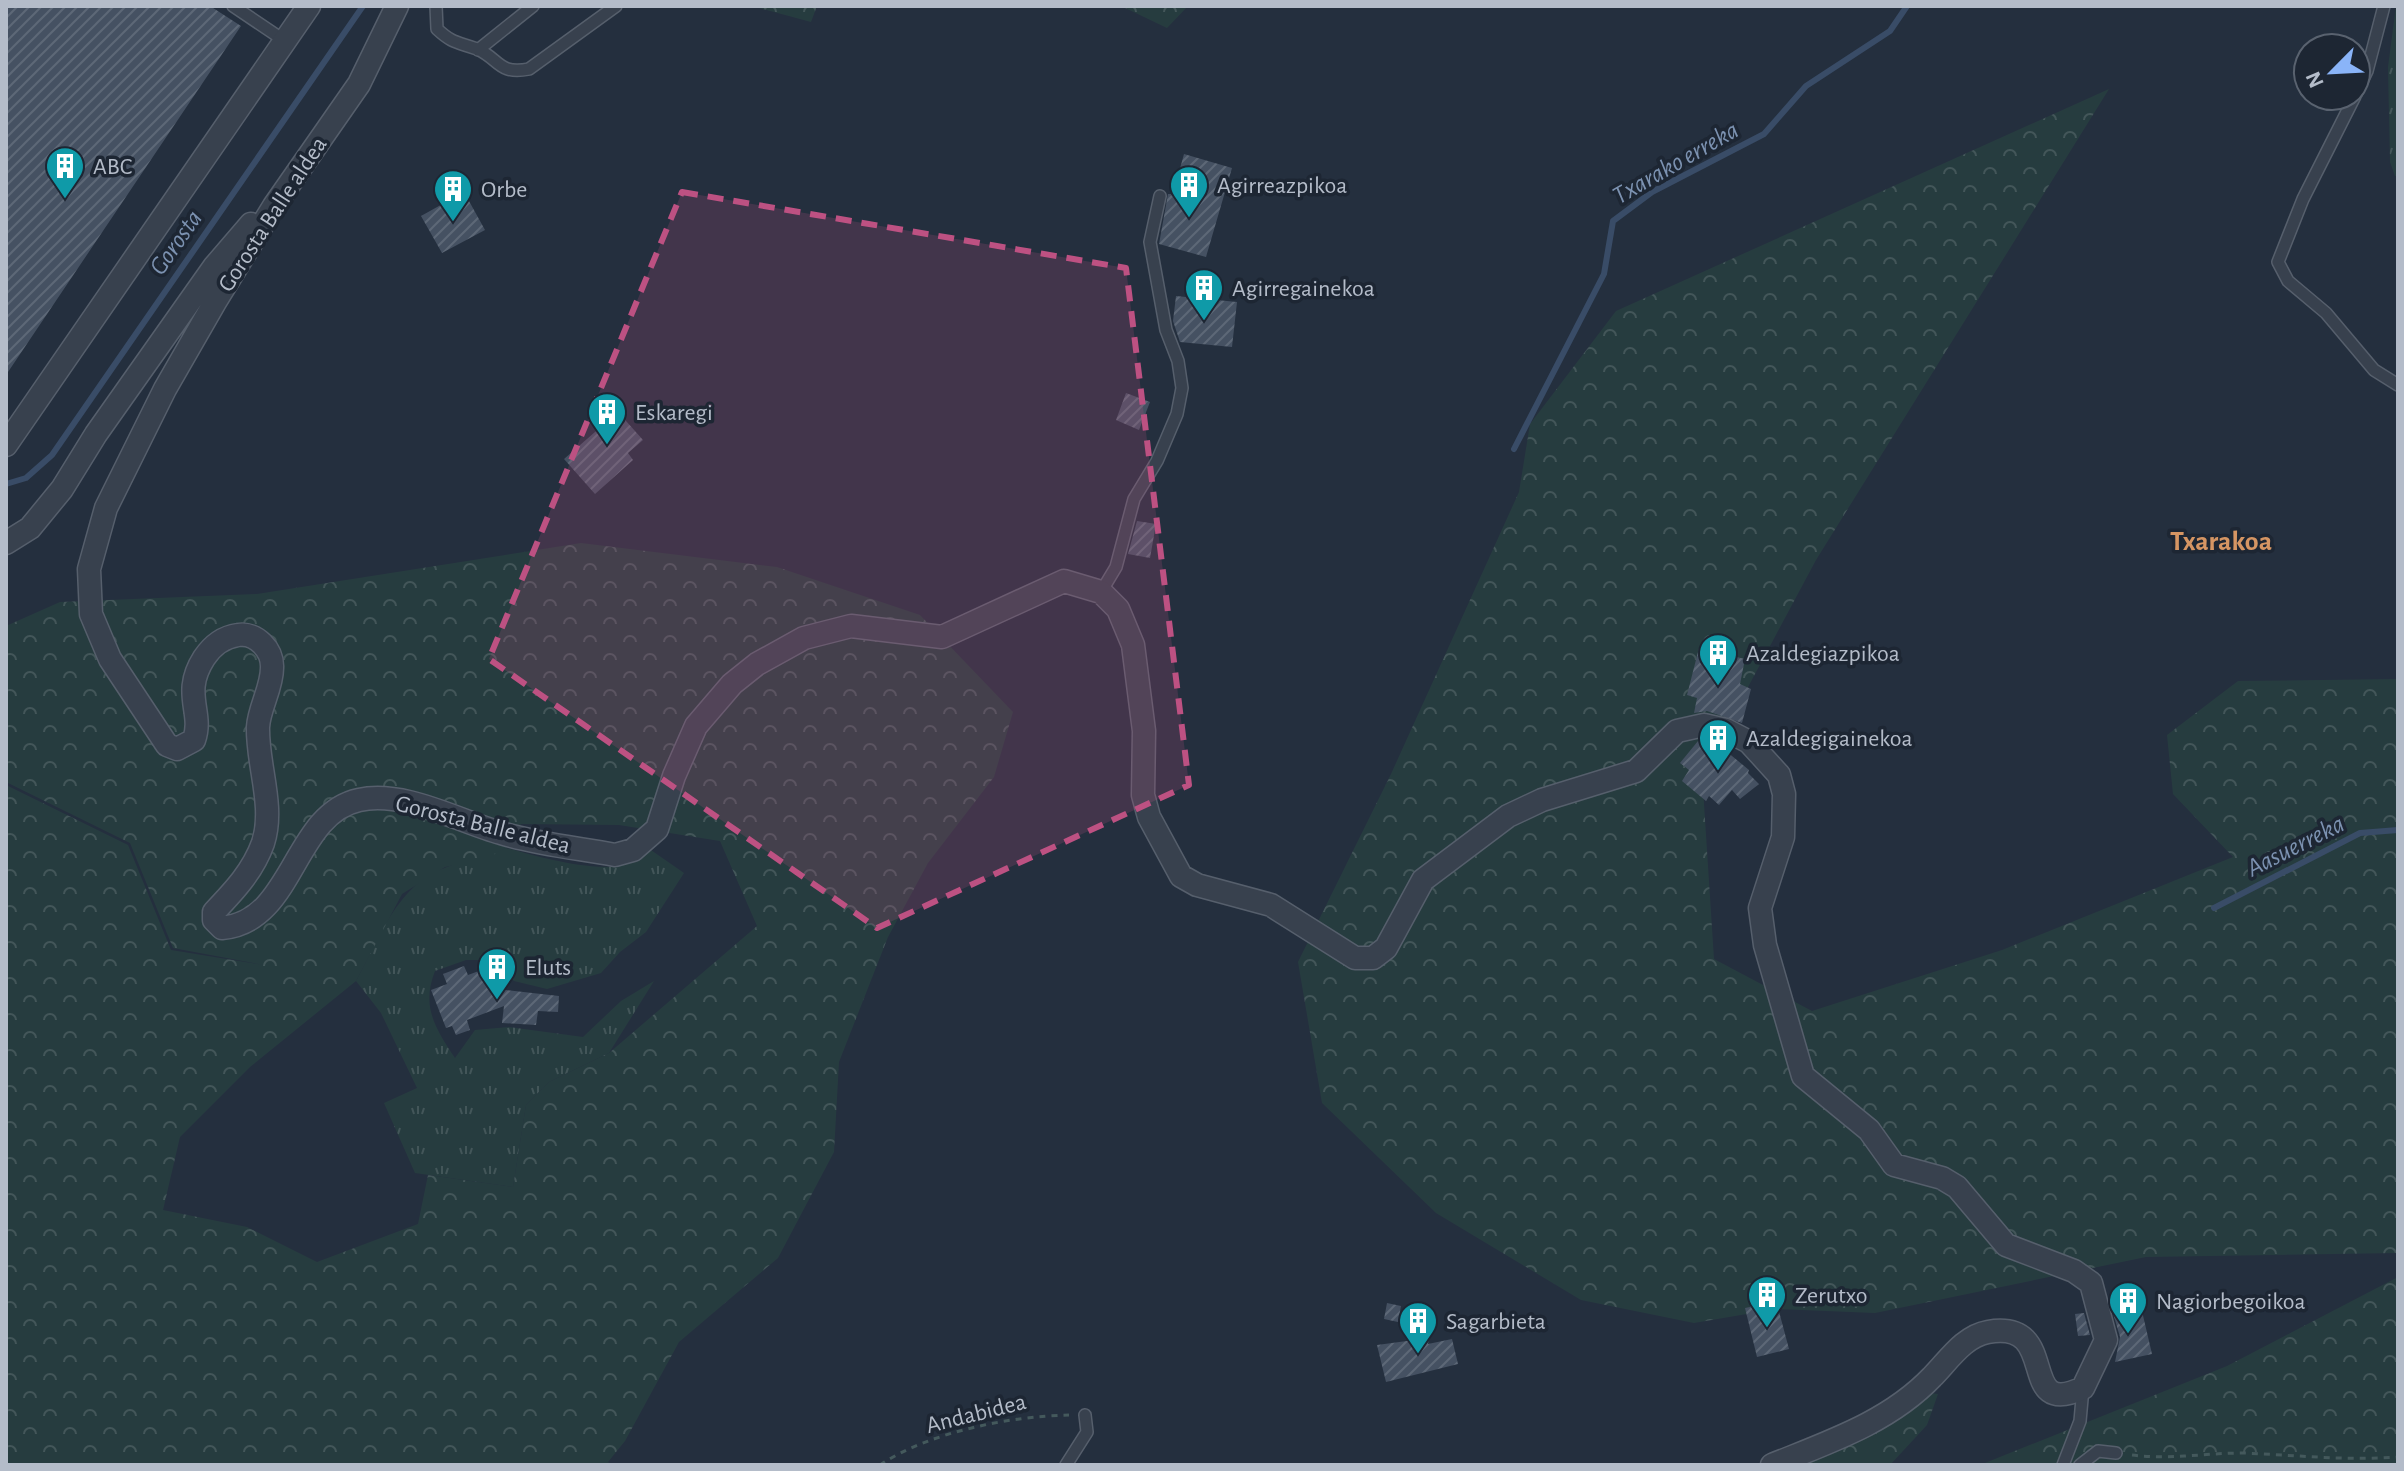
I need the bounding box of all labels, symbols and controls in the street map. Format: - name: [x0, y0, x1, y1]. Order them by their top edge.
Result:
- north arrow: [2292, 32, 2372, 112]
- text: N: [2301, 68, 2328, 91]
- water label: Txarako erreka: [1608, 116, 1743, 209]
- street label: Gorosta Balle aldea: [214, 133, 332, 296]
- building icon: ABC: [44, 145, 86, 200]
- place label: ABC: [93, 155, 132, 179]
- building icon: Agirreazpikoa: [1168, 164, 1210, 219]
- building icon: Orbe: [432, 168, 474, 223]
- place label: Agirreazpikoa: [1217, 174, 1347, 198]
- place label: Orbe: [481, 178, 527, 202]
- water label: Gorosta: [144, 206, 207, 280]
- building icon: Agirregainekoa: [1183, 267, 1225, 322]
- place label: Agirregainekoa: [1232, 277, 1375, 301]
- building icon: Eskaregi: [586, 391, 628, 446]
- place label: Eskaregi: [635, 401, 713, 425]
- district label: Txarakoa: [2170, 528, 2272, 556]
- building icon: Azaldegiazpikoa: [1697, 632, 1739, 687]
- place label: Azaldegiazpikoa: [1746, 642, 1900, 666]
- building icon: Azaldegigainekoa: [1697, 717, 1739, 772]
- place label: Azaldegigainekoa: [1746, 727, 1913, 751]
- street label: Gorosta Balle aldea: [393, 792, 573, 858]
- water label: Aasuerreka: [2242, 810, 2348, 882]
- building icon: Eluts: [476, 946, 518, 1001]
- place label: Eluts: [525, 956, 571, 980]
- building icon: Zerutxo: [1746, 1274, 1788, 1329]
- building icon: Nagiorbegoikoa: [2107, 1280, 2149, 1335]
- place label: Zerutxo: [1795, 1284, 1868, 1308]
- place label: Nagiorbegoikoa: [2156, 1290, 2306, 1314]
- building icon: Sagarbieta: [1397, 1300, 1439, 1355]
- place label: Sagarbieta: [1446, 1310, 1546, 1334]
- street label: Andabidea: [924, 1390, 1029, 1438]

